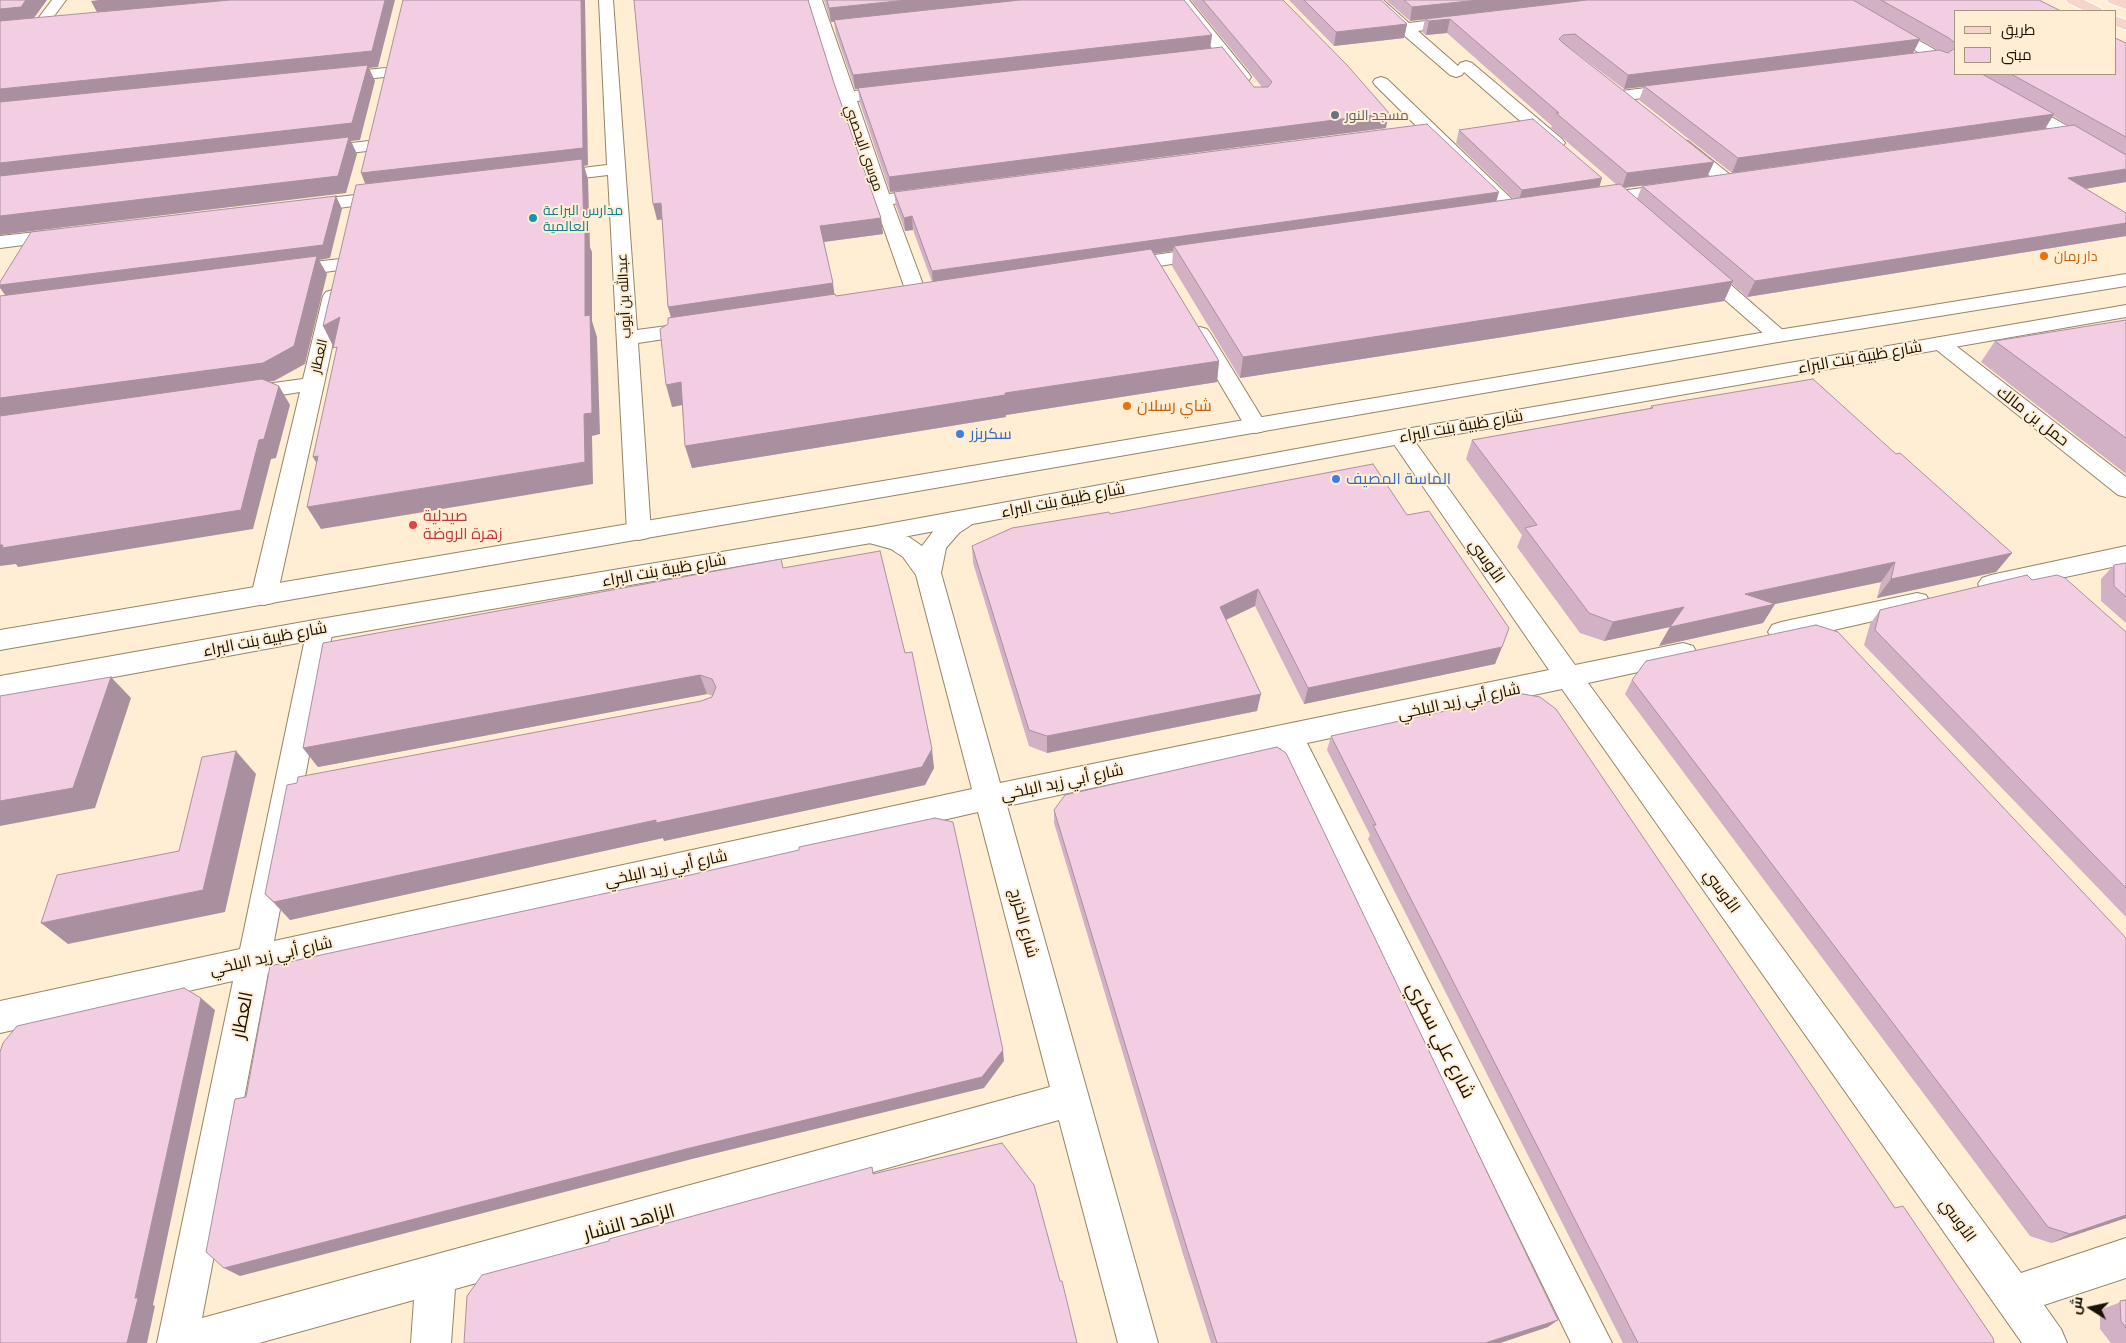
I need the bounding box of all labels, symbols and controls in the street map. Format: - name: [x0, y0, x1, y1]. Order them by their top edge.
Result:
- legend: [1954, 10, 2116, 75]
- text: طريق: [2001, 21, 2035, 38]
- text: مبنى: [2001, 46, 2032, 63]
- street label: موسى اليحصبي: [841, 102, 887, 194]
- place label: مسجد النور: [1345, 107, 1409, 123]
- marker: مسجد النور: [1329, 109, 1341, 121]
- place label: مدارس البراعة العالمية: [543, 202, 623, 234]
- marker: مدارس البراعة العالمية: [527, 212, 539, 224]
- place label: دار رمان: [2054, 248, 2098, 264]
- marker: دار رمان: [2038, 250, 2050, 262]
- street label: عبدالله بن أيوب: [613, 253, 635, 339]
- street label: العطار: [307, 337, 331, 375]
- street label: شارع ظبية بنت البراء: [1796, 337, 1924, 377]
- street label: حمل بن مالك: [1993, 382, 2073, 450]
- place label: شاي رسلان: [1137, 396, 1212, 416]
- marker: شاي رسلان: [1121, 400, 1133, 412]
- street label: شارع ظبية بنت البراء: [1397, 406, 1525, 446]
- place label: سكربزر: [970, 424, 1012, 444]
- marker: سكربزر: [954, 428, 966, 440]
- place label: الماسة المصيف: [1346, 469, 1451, 489]
- marker: الماسة المصيف: [1330, 473, 1342, 485]
- street label: شارع ظبية بنت البراء: [999, 479, 1127, 521]
- place label: صيدلية زهرة الروضة: [423, 506, 502, 544]
- marker: صيدلية زهرة الروضة: [407, 519, 419, 531]
- street label: الأوسي: [1465, 535, 1509, 587]
- street label: شارع ظبية بنت البراء: [600, 550, 728, 590]
- street label: شارع ظبية بنت البراء: [201, 618, 329, 660]
- street label: شارع أبي زيد البلخي: [1396, 679, 1522, 723]
- street label: شارع أبي زيد البلخي: [999, 760, 1125, 804]
- street label: شارع أبي زيد البلخي: [603, 846, 729, 890]
- street label: الأوسي: [1700, 865, 1744, 917]
- street label: شارع الخزرج: [1006, 886, 1042, 960]
- street label: شارع أبي زيد البلخي: [208, 933, 334, 979]
- street label: شارع علي سكري: [1402, 978, 1480, 1102]
- street label: العطار: [226, 990, 258, 1040]
- street label: الأوسي: [1936, 1194, 1980, 1246]
- street label: الزاهد النشار: [581, 1199, 677, 1245]
- north arrow: [2066, 1283, 2116, 1333]
- text: ش: [2067, 1295, 2086, 1316]

